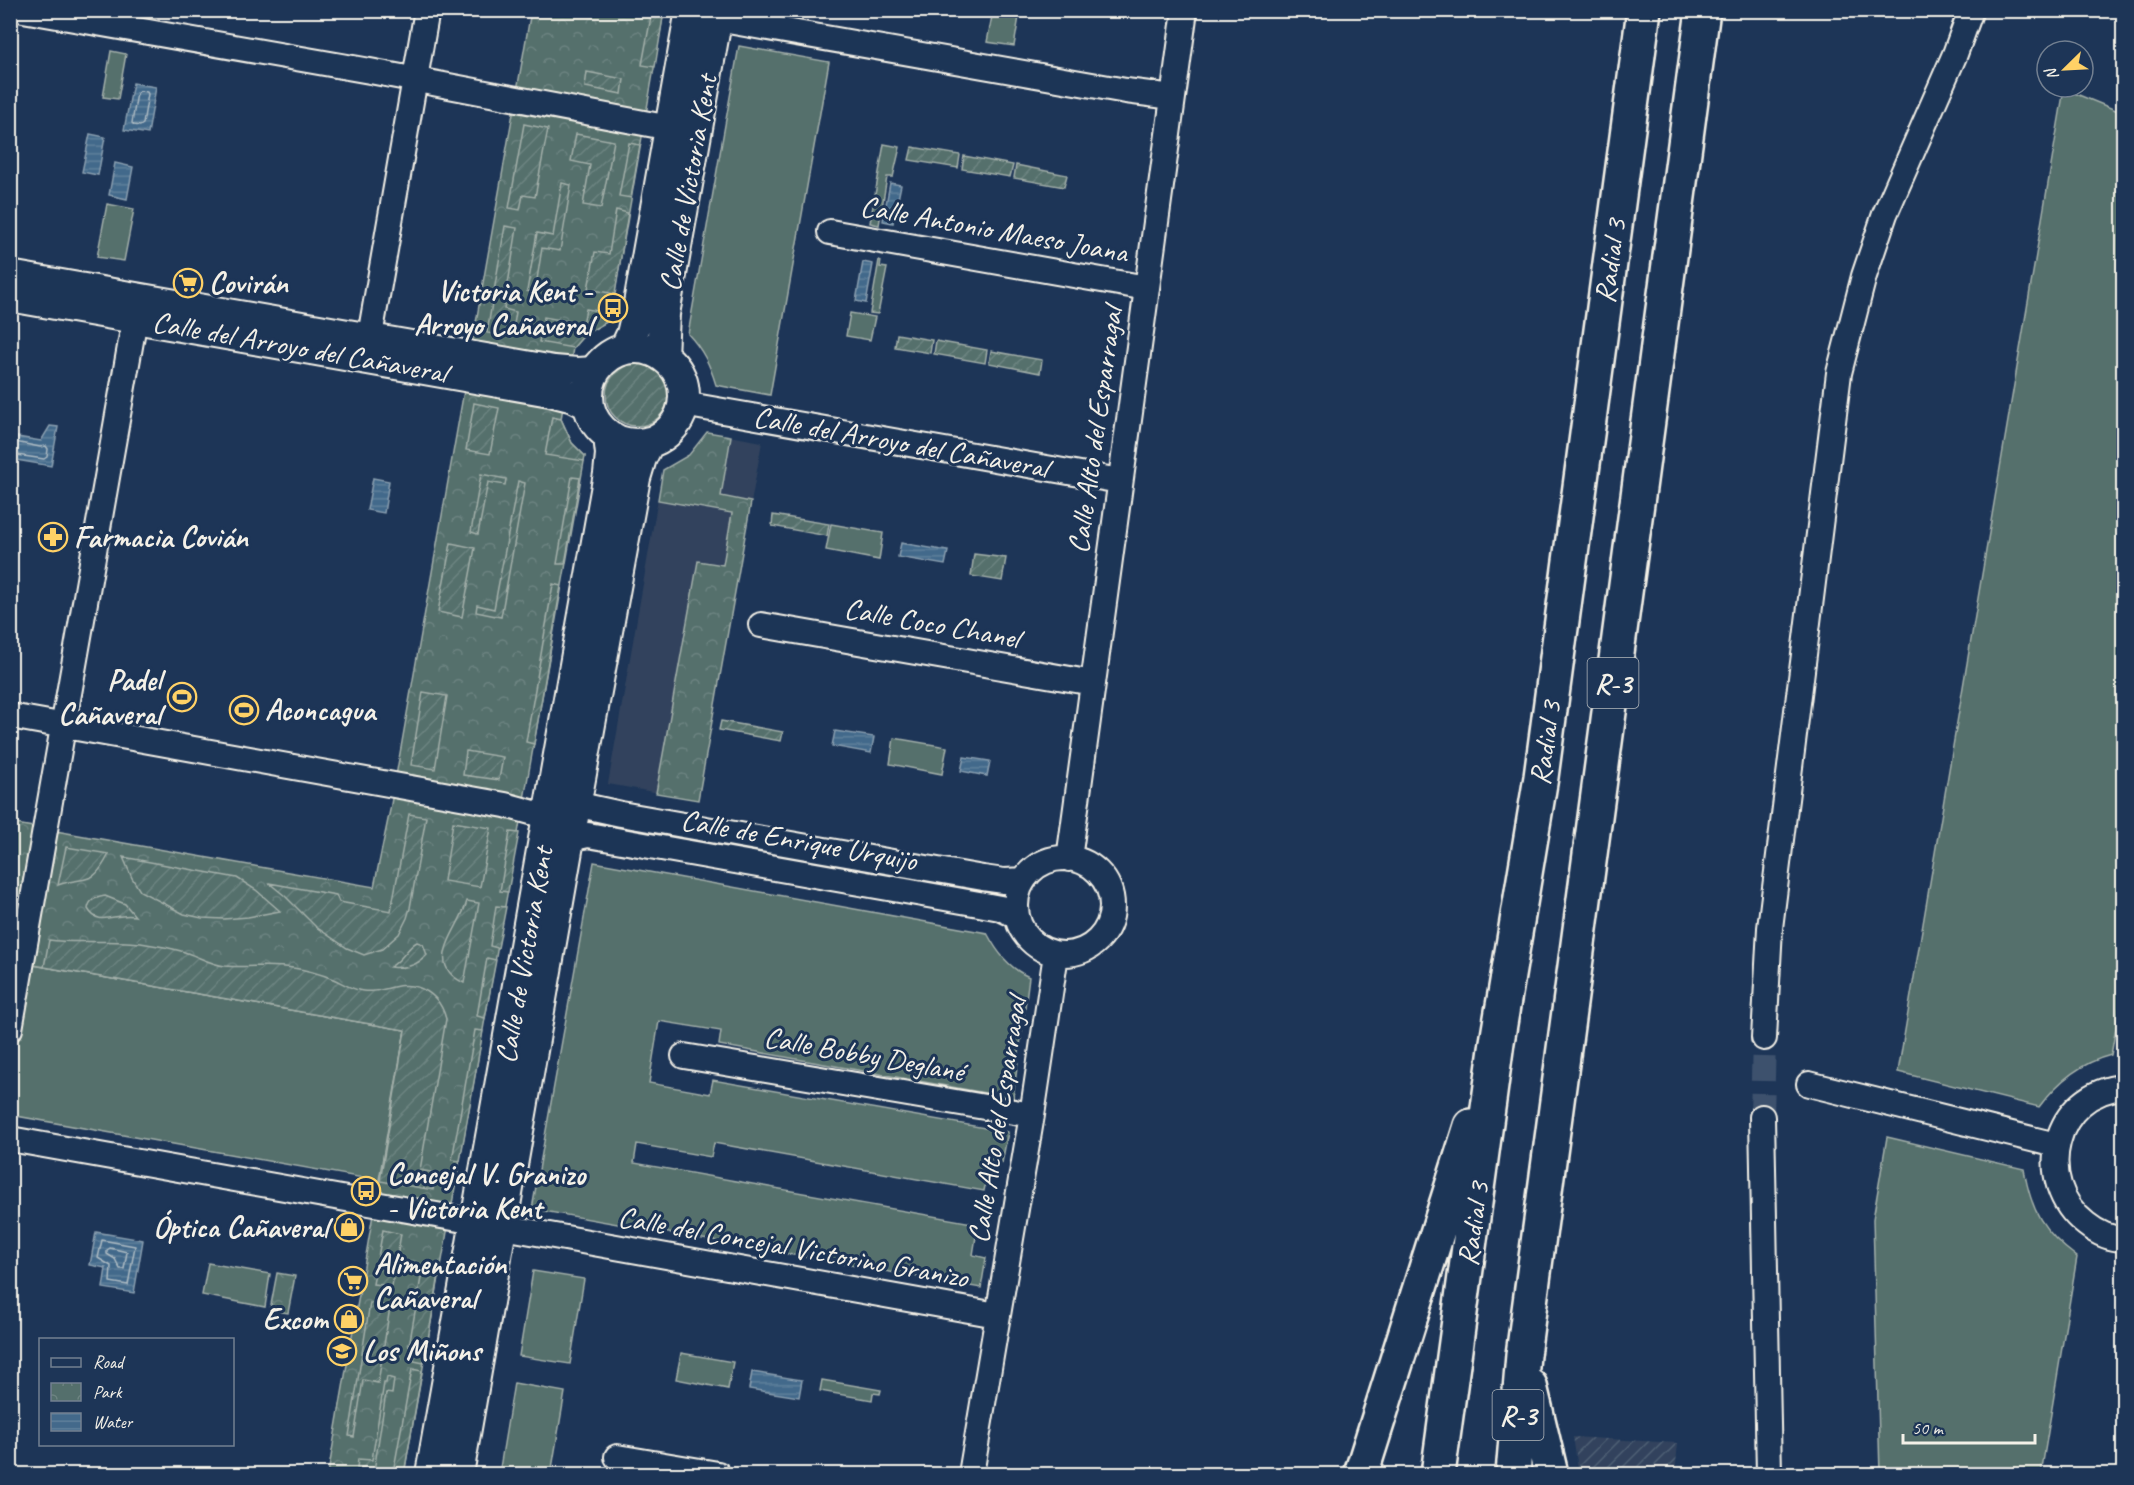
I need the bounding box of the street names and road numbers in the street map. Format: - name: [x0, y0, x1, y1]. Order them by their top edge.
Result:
- street label: Calle de Victoria Kent: [650, 69, 726, 294]
- street label: Calle Antonio Maeso Joana: [857, 187, 1132, 272]
- street label: Radial 3: [1585, 214, 1635, 305]
- street label: Calle Alto del Esparragal: [1059, 299, 1132, 556]
- street label: Calle del Arroyo del Cañaveral: [150, 302, 455, 392]
- street label: Calle del Arroyo del Cañaveral: [751, 397, 1056, 487]
- street label: Calle Coco Chanel: [841, 589, 1027, 658]
- road number: R-3: [1588, 658, 1638, 708]
- street label: Radial 3: [1520, 696, 1570, 787]
- street label: Calle de Enrique Urquijo: [678, 801, 921, 880]
- street label: Calle de Victoria Kent: [486, 841, 562, 1066]
- street label: Calle Alto del Esparragal: [959, 989, 1036, 1246]
- street label: Calle Bobby Deglané: [761, 1018, 971, 1091]
- street label: Radial 3: [1448, 1177, 1498, 1268]
- street label: Calle del Concejal Victorino Granizo: [615, 1198, 972, 1297]
- road number: R-3: [1492, 1390, 1544, 1440]

